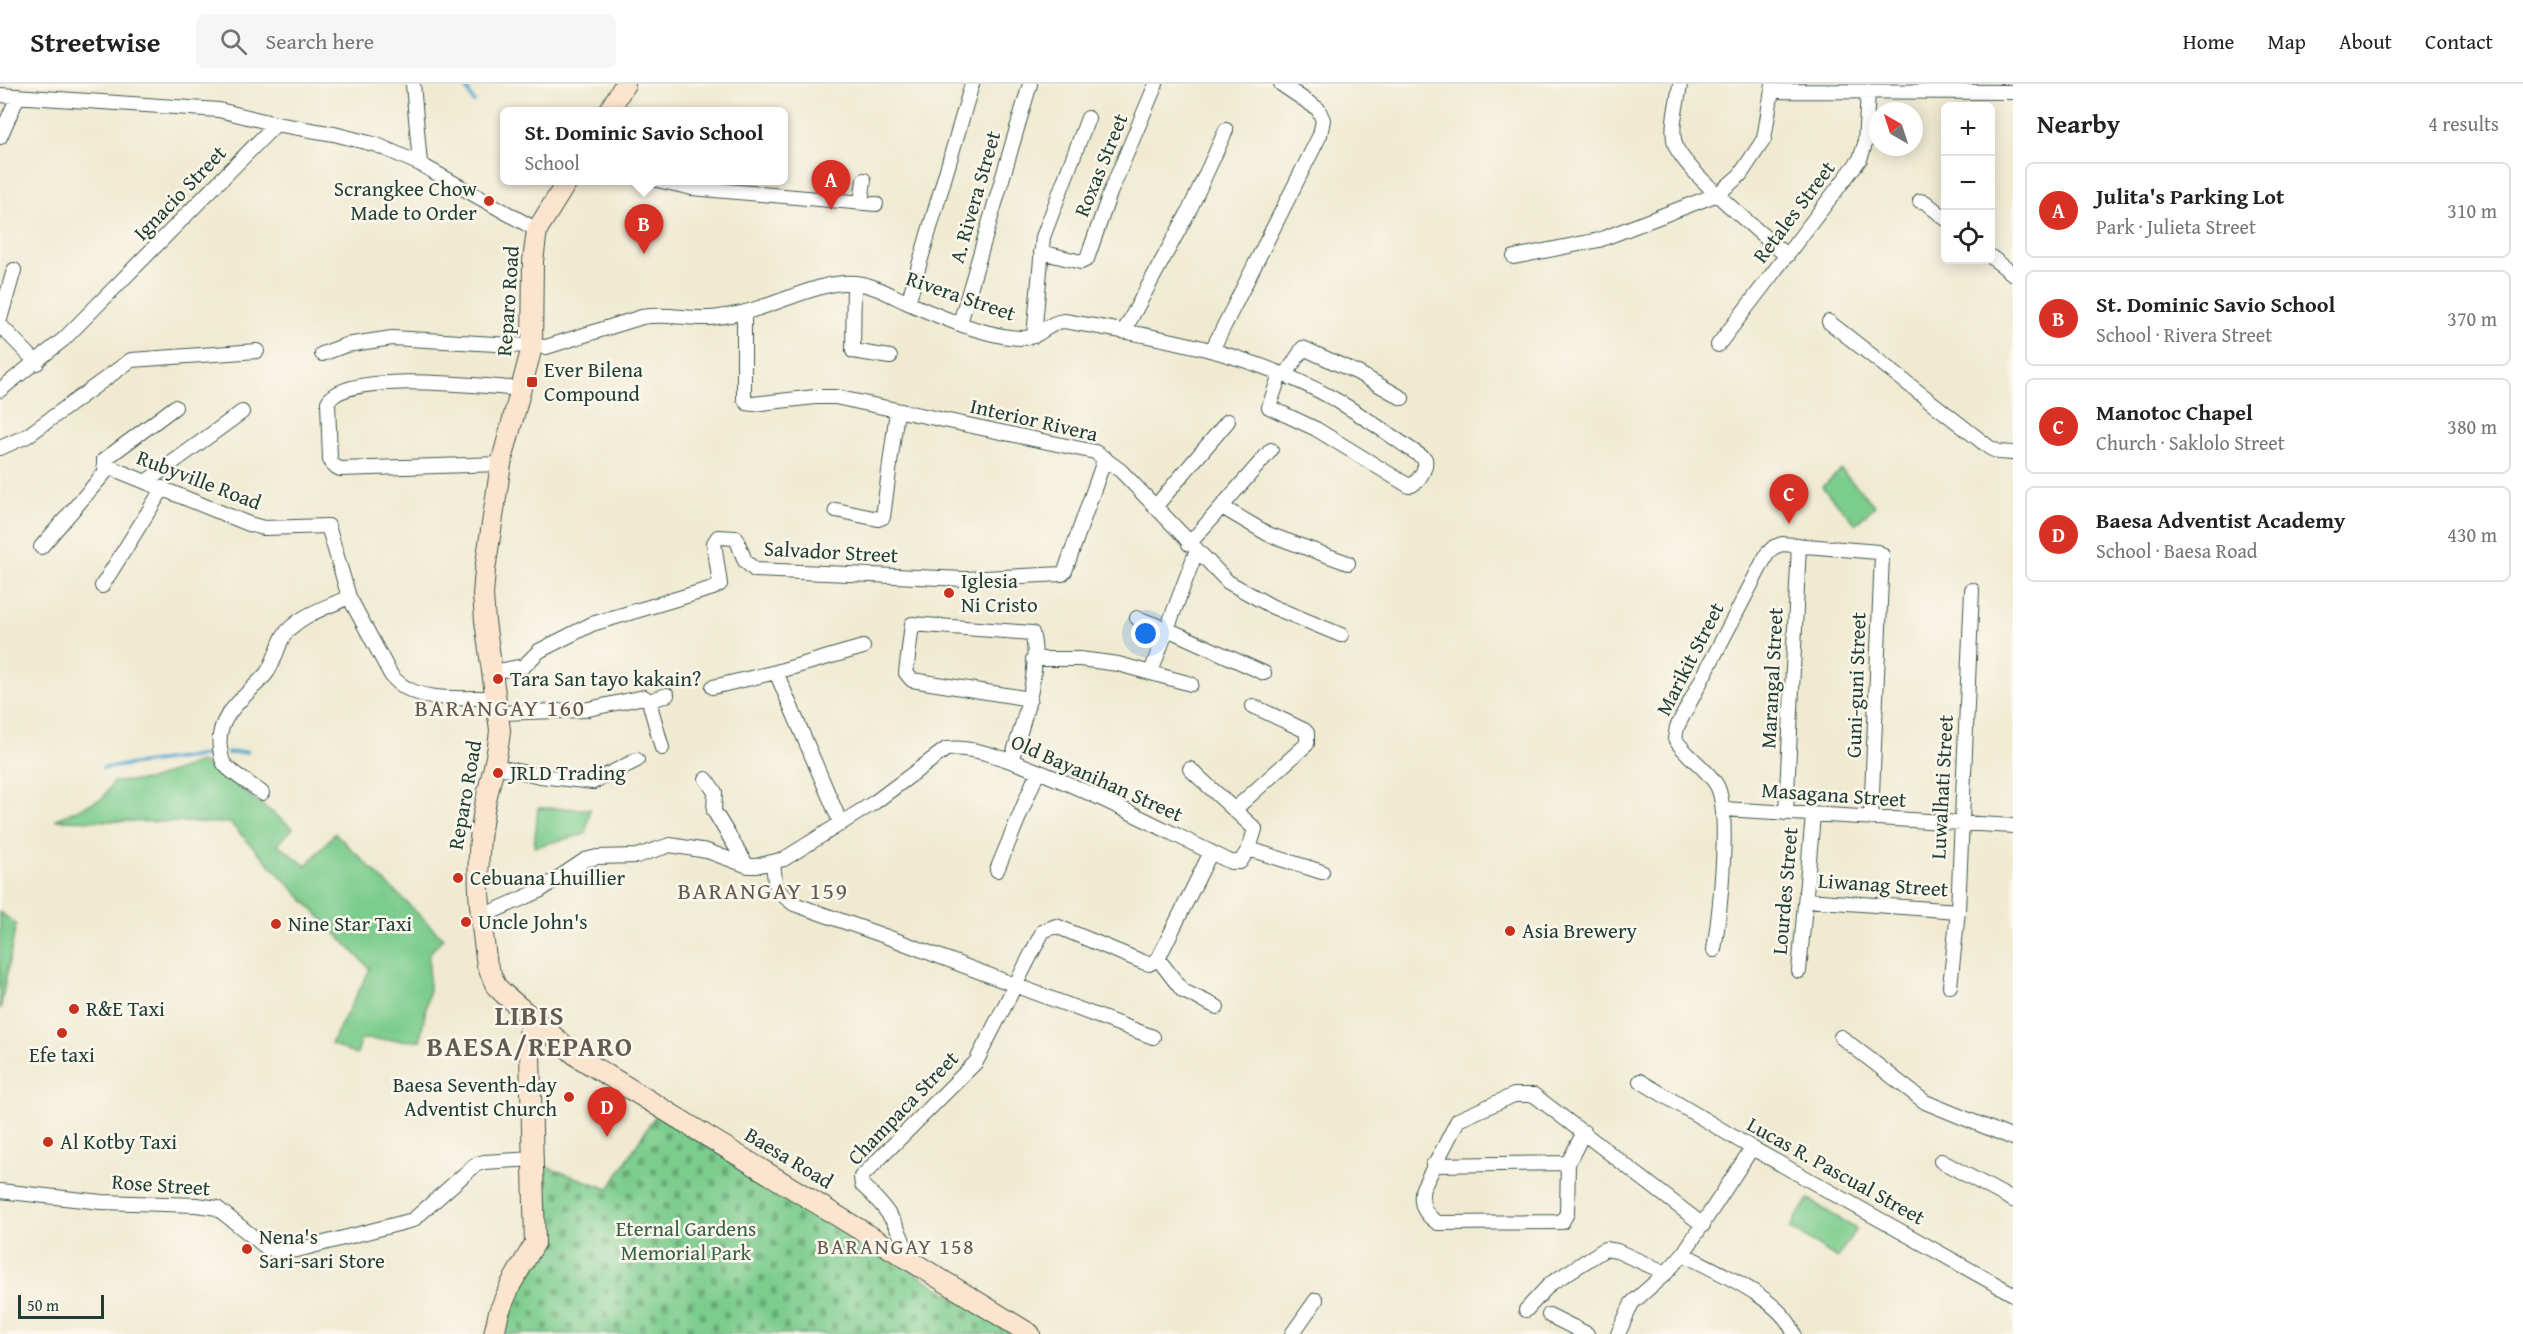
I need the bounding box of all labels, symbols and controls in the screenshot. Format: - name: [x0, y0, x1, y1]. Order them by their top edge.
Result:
- search box: [196, 14, 616, 68]
- text: Streetwise: [30, 21, 160, 62]
- icon: search: [217, 25, 250, 58]
- text: Search here: [265, 25, 374, 57]
- text: Home: [2183, 26, 2234, 57]
- text: Map: [2267, 26, 2306, 57]
- text: About: [2339, 26, 2392, 57]
- text: Contact: [2425, 26, 2493, 57]
- north arrow: [1869, 102, 1923, 156]
- map controls: [1941, 102, 1995, 264]
- button: +: [1941, 102, 1995, 156]
- text: Nearby: [2037, 104, 2120, 143]
- popup: [500, 107, 788, 185]
- street label: Roxas Street: [1066, 108, 1136, 221]
- text: 4 results: [2428, 109, 2499, 138]
- text: St. Dominic Savio School: [524, 116, 764, 148]
- street label: A. Rivera Street: [941, 126, 1008, 267]
- street label: Ignacio Street: [126, 137, 234, 247]
- text: School: [524, 148, 580, 177]
- street label: Retales Street: [1745, 154, 1843, 269]
- button: −: [1941, 156, 1995, 210]
- pin: A: [812, 160, 850, 210]
- place label: Scrangkee Chow Made to Order: [334, 173, 477, 228]
- text: Julita's Parking Lot: [2096, 180, 2284, 212]
- marker: Scrangkee Chow Made to Order: [482, 194, 496, 208]
- text: A: [2052, 196, 2065, 225]
- text: 310 m: [2447, 196, 2497, 225]
- pin: B: [624, 204, 664, 254]
- button: locate: [1941, 210, 1995, 264]
- text: Park · Julieta Street: [2096, 212, 2256, 241]
- street label: Reparo Road: [488, 244, 527, 357]
- street label: Rivera Street: [902, 262, 1021, 329]
- text: St. Dominic Savio School: [2096, 288, 2335, 320]
- text: B: [2052, 304, 2065, 333]
- text: 370 m: [2447, 304, 2497, 333]
- text: School · Rivera Street: [2096, 320, 2272, 349]
- place label: Ever Bilena Compound: [544, 354, 643, 409]
- marker: Ever Bilena Compound: [525, 375, 539, 389]
- street label: Interior Rivera: [967, 390, 1101, 449]
- text: Manotoc Chapel: [2096, 396, 2253, 428]
- text: C: [2053, 412, 2064, 441]
- text: 380 m: [2447, 412, 2497, 441]
- text: Church · Saklolo Street: [2096, 428, 2285, 457]
- street label: Rubyville Road: [132, 442, 267, 518]
- pin: C: [1770, 474, 1808, 524]
- text: Baesa Adventist Academy: [2096, 504, 2345, 536]
- text: D: [2052, 520, 2065, 549]
- text: 430 m: [2447, 520, 2497, 549]
- street label: Salvador Street: [763, 533, 900, 571]
- text: School · Baesa Road: [2096, 536, 2258, 565]
- place label: Iglesia Ni Cristo: [961, 565, 1038, 620]
- marker: Iglesia Ni Cristo: [942, 586, 956, 600]
- street label: Marikit Street: [1648, 596, 1732, 721]
- street label: Marangal Street: [1752, 606, 1791, 749]
- street label: Guni-guni Street: [1837, 611, 1874, 758]
- your location: [1131, 619, 1160, 648]
- place label: Tara San tayo kakain?: [510, 663, 701, 694]
- marker: Tara San tayo kakain?: [491, 672, 505, 686]
- district label: BARANGAY 160: [414, 690, 586, 725]
- street label: Luwalhati Street: [1922, 713, 1961, 860]
- street label: Old Bayanihan Street: [1006, 726, 1189, 830]
- street label: Reparo Road: [440, 737, 490, 852]
- place label: JRLD Trading: [507, 757, 626, 788]
- marker: JRLD Trading: [491, 766, 505, 780]
- street label: Masagana Street: [1761, 774, 1908, 815]
- street label: Lourdes Street: [1763, 825, 1806, 956]
- place label: Cebuana Lhuillier: [470, 862, 626, 893]
- street label: Liwanag Street: [1817, 864, 1950, 905]
- marker: Cebuana Lhuillier: [451, 871, 465, 885]
- district label: BARANGAY 159: [677, 873, 849, 908]
- place label: Uncle John's: [478, 906, 588, 937]
- place label: Nine Star Taxi: [288, 908, 412, 939]
- marker: Uncle John's: [459, 915, 473, 929]
- place label: Asia Brewery: [1522, 915, 1638, 946]
- marker: Nine Star Taxi: [269, 917, 283, 931]
- marker: Asia Brewery: [1503, 924, 1517, 938]
- place label: R&E Taxi: [86, 993, 165, 1024]
- district label: LIBIS BAESA/REPARO: [426, 995, 634, 1066]
- marker: R&E Taxi: [67, 1002, 81, 1016]
- marker: Efe taxi: [55, 1026, 69, 1040]
- place label: Efe taxi: [29, 1039, 95, 1070]
- street label: Champaca Street: [840, 1043, 966, 1172]
- place label: Baesa Seventh-day Adventist Church: [393, 1069, 558, 1124]
- pin: D: [588, 1088, 626, 1137]
- marker: Baesa Seventh-day Adventist Church: [562, 1090, 576, 1104]
- street label: Lucas R. Pascual Street: [1742, 1109, 1931, 1233]
- street label: Baesa Road: [739, 1119, 840, 1197]
- place label: Al Kotby Taxi: [60, 1126, 177, 1157]
- marker: Al Kotby Taxi: [41, 1135, 55, 1149]
- street label: Rose Street: [111, 1166, 212, 1203]
- park label: Eternal Gardens Memorial Park: [616, 1213, 756, 1268]
- place label: Nena's Sari-sari Store: [259, 1221, 385, 1276]
- district label: BARANGAY 158: [817, 1230, 975, 1262]
- marker: Nena's Sari-sari Store: [240, 1242, 254, 1256]
- scale bar: [18, 1292, 104, 1320]
- text: 50 m: [27, 1293, 59, 1317]

